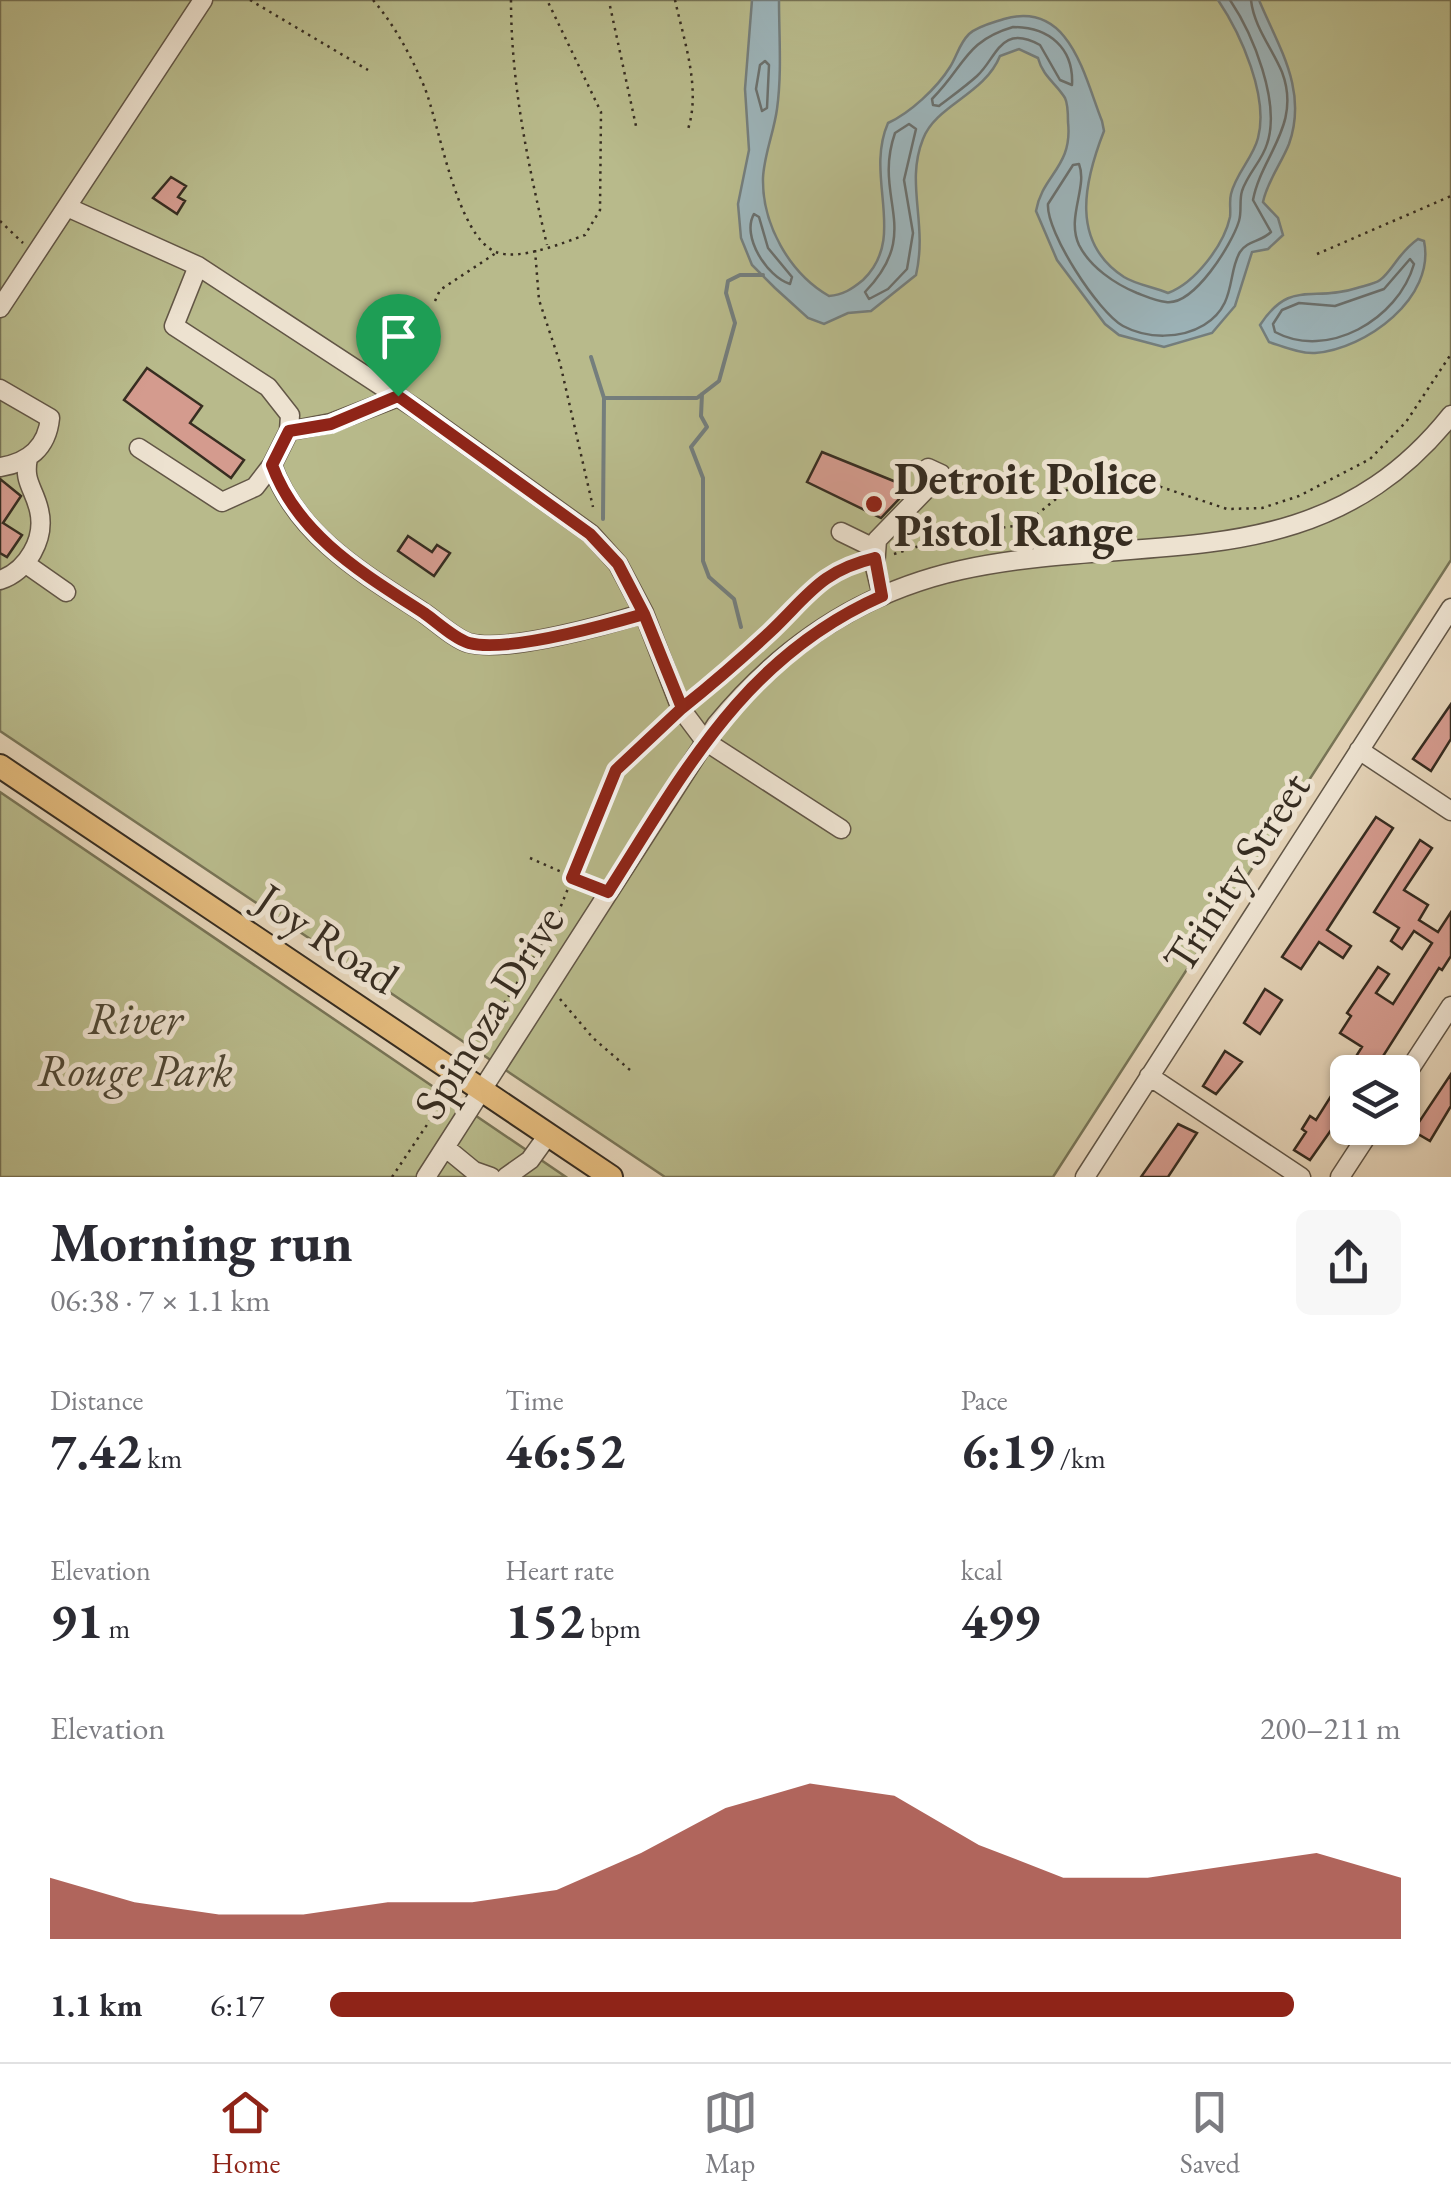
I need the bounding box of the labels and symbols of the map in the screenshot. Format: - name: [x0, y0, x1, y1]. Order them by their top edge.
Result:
- pin: [356, 294, 441, 397]
- place label: Detroit Police Pistol Range: [894, 449, 1157, 560]
- marker: Detroit Police Pistol Range: [863, 493, 885, 515]
- street label: Trinity Street: [1150, 761, 1322, 983]
- street label: Joy Road: [242, 867, 410, 1007]
- street label: Spinoza Drive: [400, 895, 576, 1129]
- park label: River Rouge Park: [37, 989, 233, 1099]

